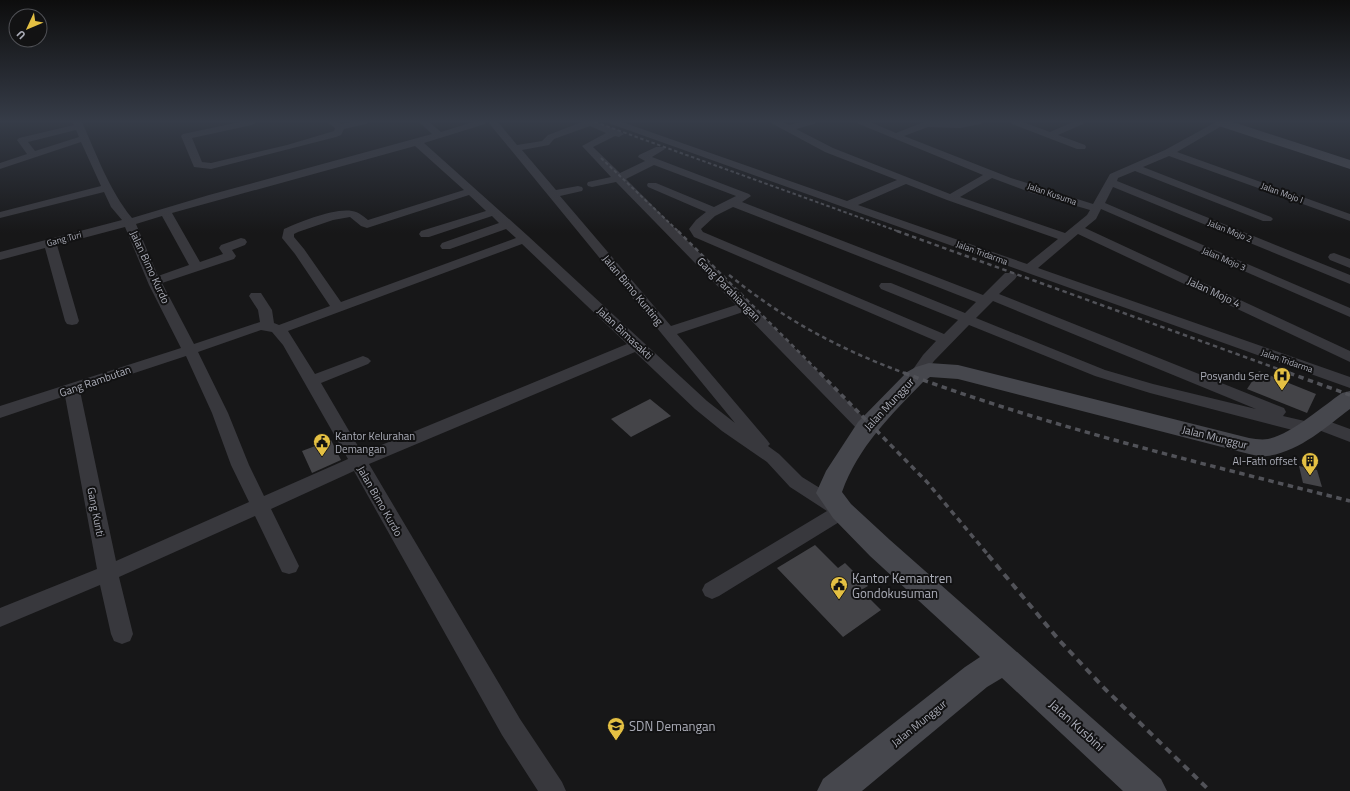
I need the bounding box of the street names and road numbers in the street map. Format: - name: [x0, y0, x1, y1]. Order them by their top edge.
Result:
- street label: Jalan Kusuma: [1026, 179, 1079, 208]
- street label: Jalan Mojo I: [1259, 179, 1305, 206]
- street label: Jalan Mojo 2: [1206, 216, 1254, 245]
- street label: Gang Turi: [45, 228, 83, 249]
- street label: Jalan Bimo Kurdo: [126, 228, 174, 306]
- street label: Jalan Tridarma: [955, 237, 1010, 268]
- street label: Jalan Mojo 3: [1200, 243, 1248, 274]
- street label: Jalan Bimo Kunting: [599, 251, 667, 329]
- street label: Gang Parahiangan: [694, 254, 765, 325]
- street label: Jalan Mojo 4: [1185, 273, 1243, 311]
- street label: Jalan Bimasakti: [594, 303, 656, 363]
- street label: Jalan Tridarma: [1260, 346, 1315, 376]
- street label: Gang Rambutan: [57, 361, 133, 401]
- street label: Jalan Munggur: [860, 374, 918, 434]
- street label: Jalan Munggur: [1181, 421, 1250, 453]
- street label: Jalan Bimo Kurdo: [353, 463, 407, 539]
- street label: Gang Kunti: [83, 486, 109, 538]
- street label: Jalan Kusbini: [1045, 694, 1109, 756]
- street label: Jalan Munggur: [888, 696, 950, 750]

